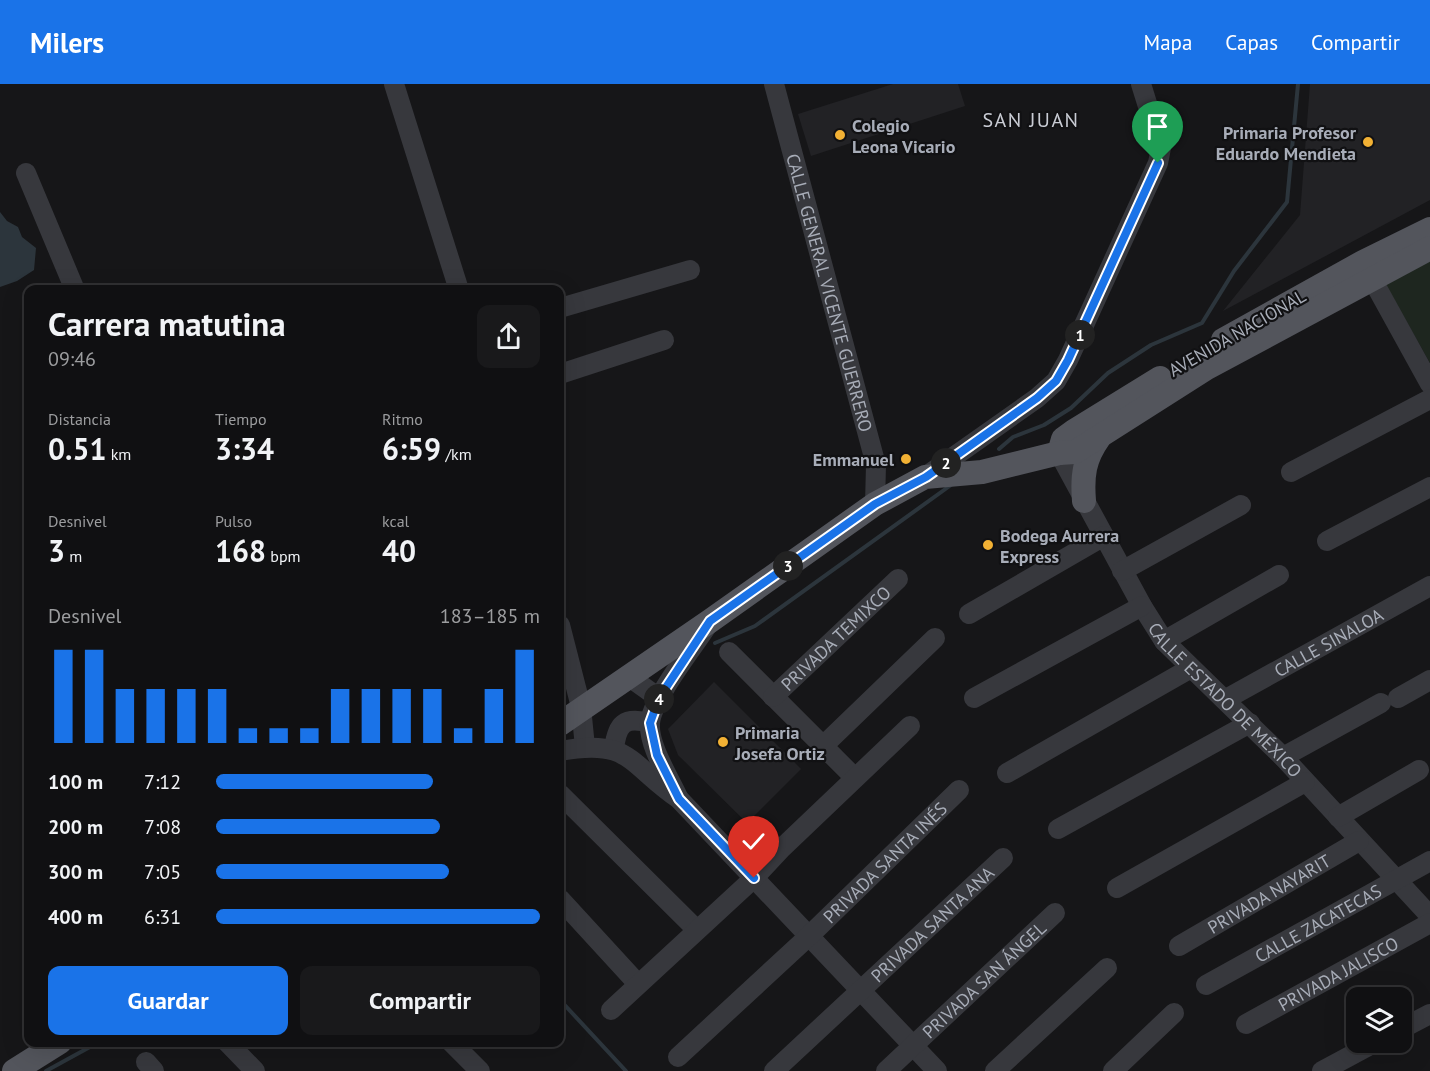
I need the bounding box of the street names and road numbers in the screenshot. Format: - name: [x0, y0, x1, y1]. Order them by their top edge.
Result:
- street label: CALLE GENERAL VICENTE GUERRERO: [782, 151, 878, 434]
- street label: AVENIDA NACIONAL: [1164, 284, 1310, 382]
- street label: PRIVADA TEMIXCO: [776, 581, 895, 695]
- street label: CALLE SINALOA: [1270, 603, 1387, 682]
- street label: CALLE ESTADO DE MÉXICO: [1144, 618, 1307, 782]
- street label: PRIVADA SANTA INÉS: [818, 797, 952, 928]
- street label: PRIVADA NAYARIT: [1203, 849, 1335, 938]
- street label: PRIVADA SANTA ANA: [866, 861, 999, 987]
- street label: CALLE ZACATECAS: [1251, 879, 1385, 967]
- street label: PRIVADA SAN ÁNGEL: [917, 916, 1051, 1043]
- street label: PRIVADA JALISCO: [1274, 931, 1402, 1016]

